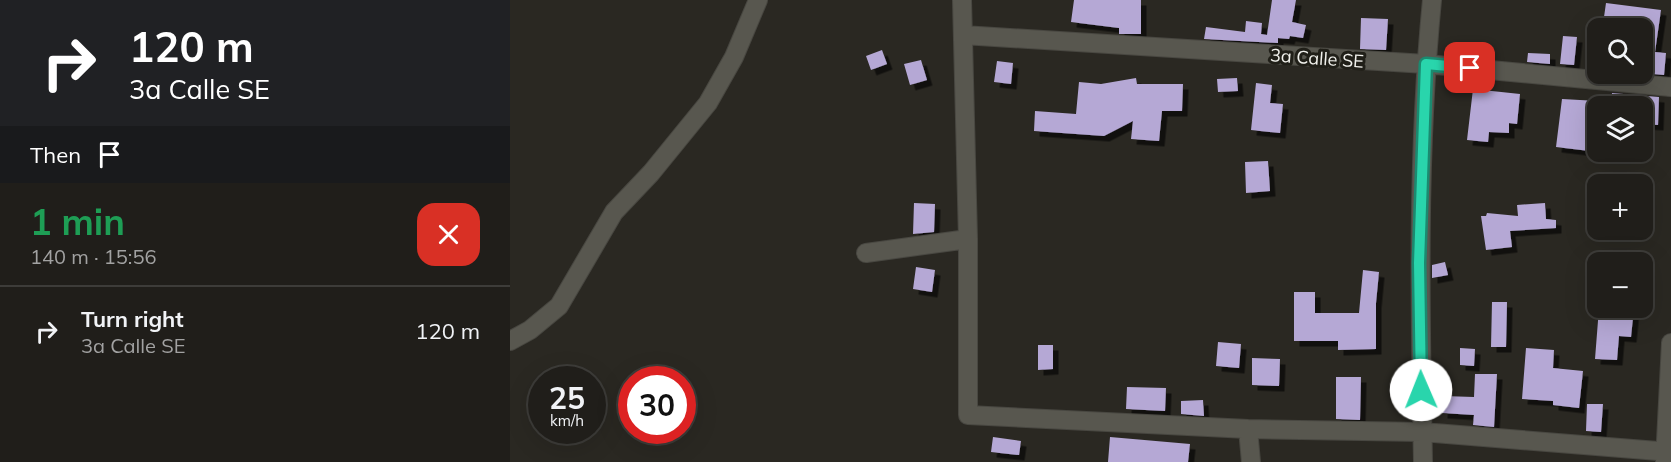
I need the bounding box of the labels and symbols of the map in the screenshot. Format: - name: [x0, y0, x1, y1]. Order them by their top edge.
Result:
- pin: [1444, 42, 1495, 93]
- street label: 3a Calle SE: [1269, 43, 1365, 73]
- position arrow: [1389, 358, 1453, 422]
- speed limit sign: 30: [618, 366, 696, 444]

